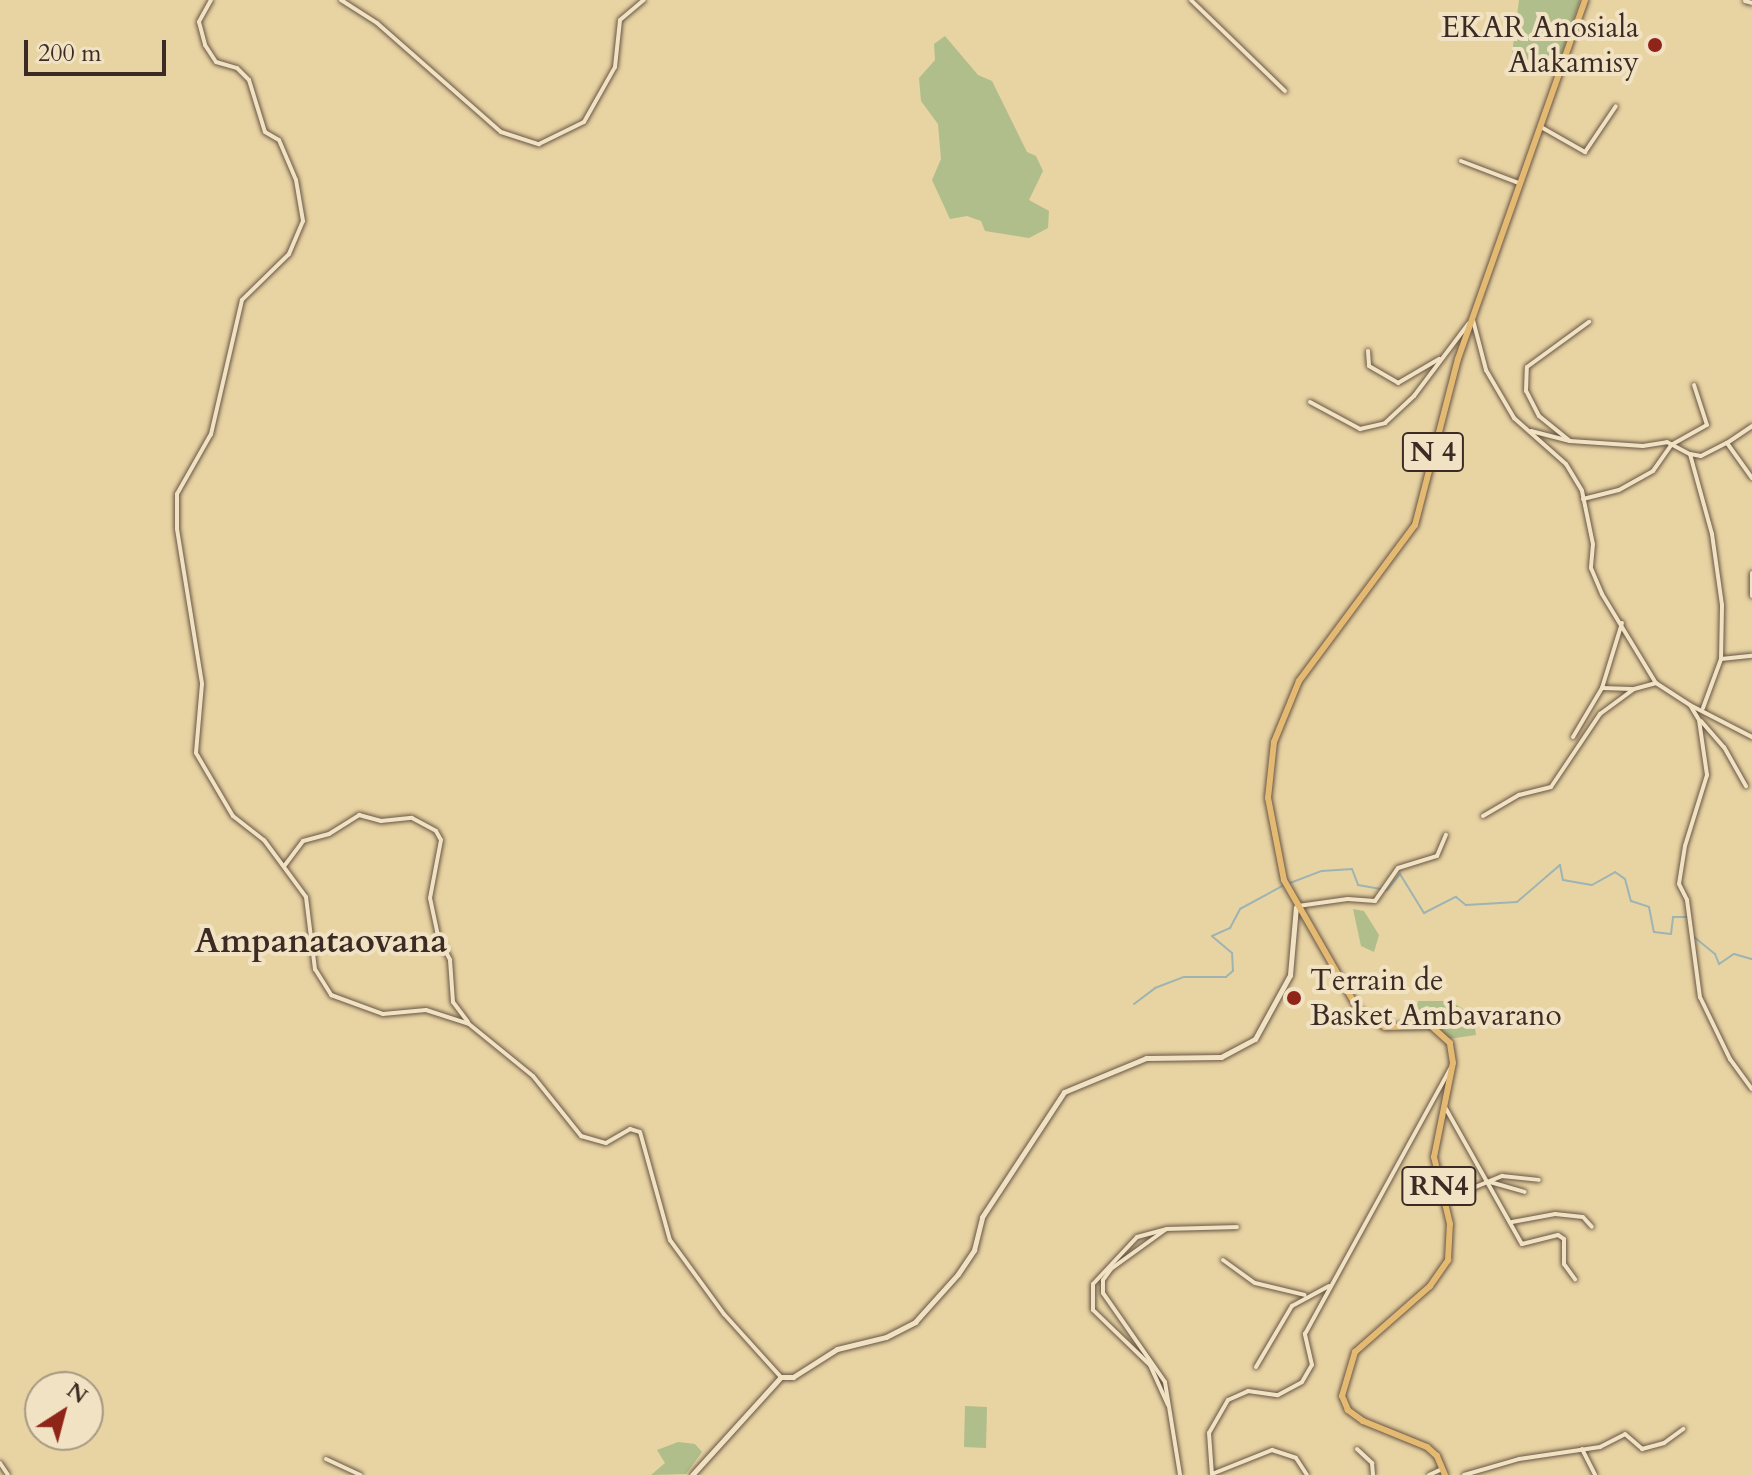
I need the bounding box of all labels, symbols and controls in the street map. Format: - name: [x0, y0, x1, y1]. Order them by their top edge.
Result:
- place label: EKAR Anosiala Alakamisy: [1441, 10, 1639, 80]
- scale bar: [28, 24, 170, 74]
- marker: EKAR Anosiala Alakamisy: [1646, 36, 1664, 54]
- text: 200 m: [38, 37, 102, 70]
- road number: N 4: [1401, 428, 1465, 476]
- district label: Ampanataovana: [195, 922, 447, 962]
- place label: Terrain de Basket Ambavarano: [1310, 963, 1562, 1034]
- marker: Terrain de Basket Ambavarano: [1285, 989, 1303, 1007]
- road number: RN4: [1401, 1162, 1477, 1210]
- north arrow: [24, 1371, 104, 1451]
- text: N: [60, 1375, 93, 1411]

